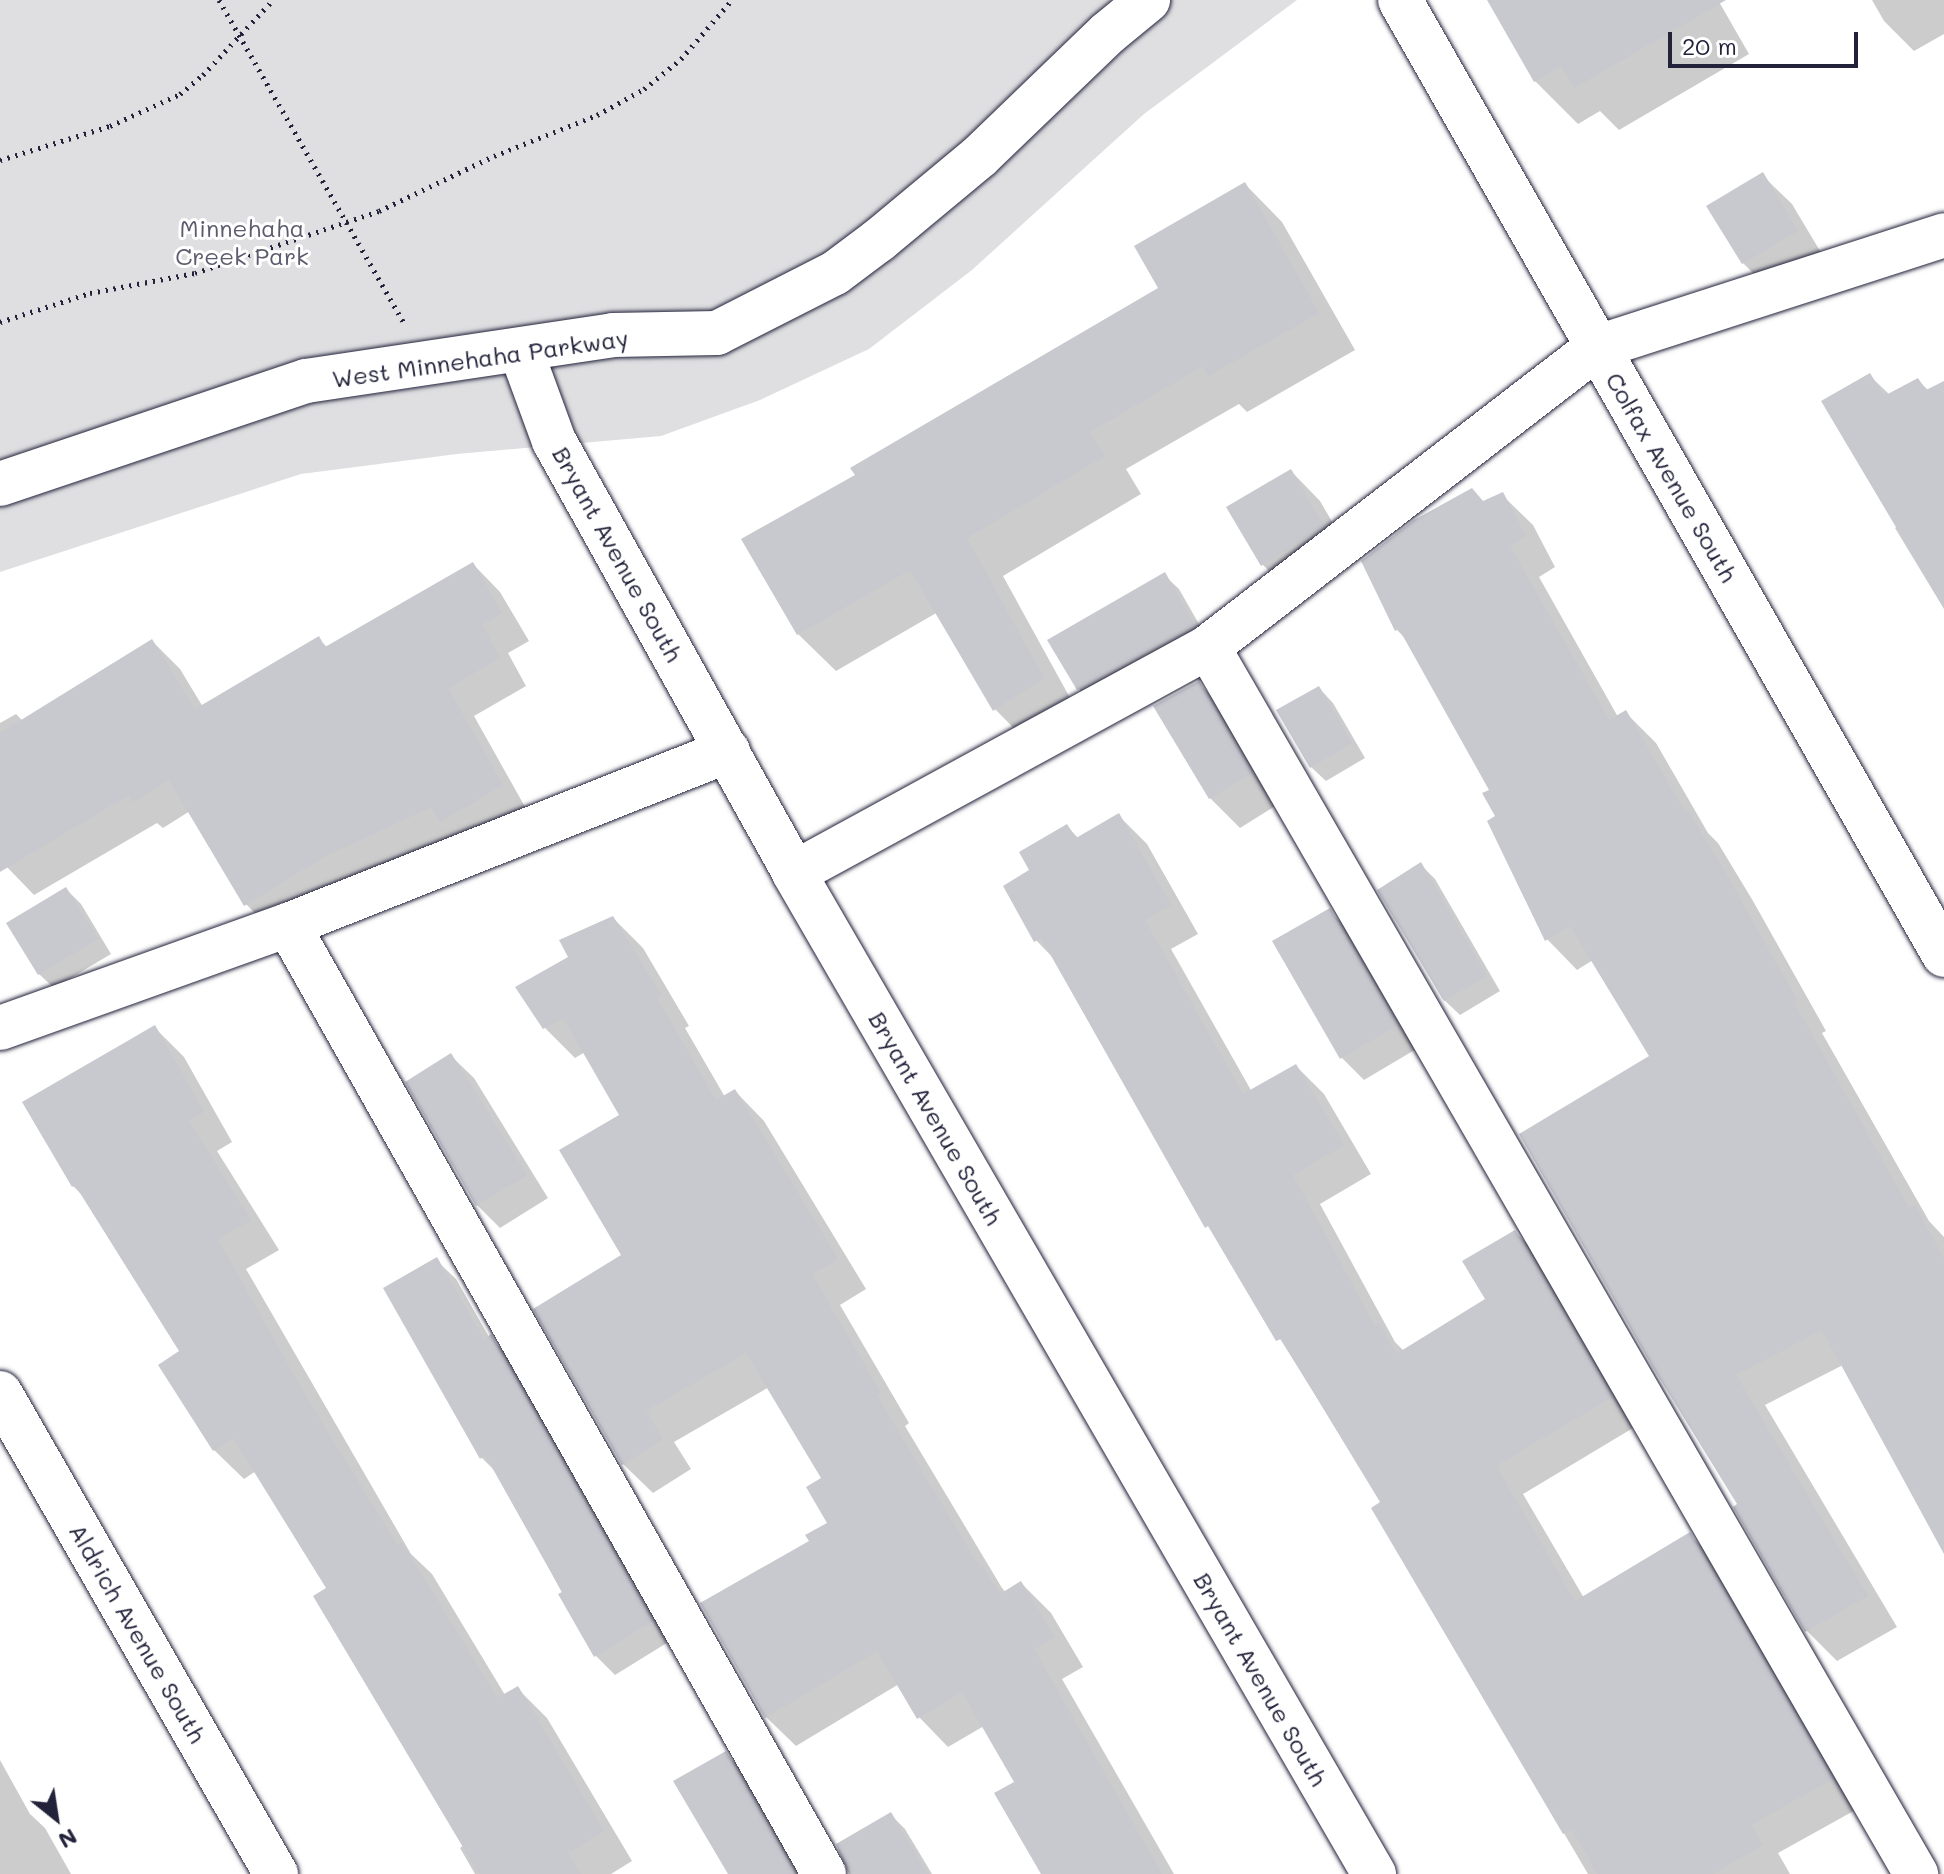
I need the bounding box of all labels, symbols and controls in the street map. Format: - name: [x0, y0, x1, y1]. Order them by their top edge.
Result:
- scale bar: [1672, 16, 1862, 66]
- text: 20 m: [1682, 30, 1737, 61]
- park label: Minnehaha Creek Park: [175, 214, 309, 270]
- street label: West Minnehaha Parkway: [330, 323, 630, 393]
- street label: Colfax Avenue South: [1600, 367, 1744, 587]
- street label: Bryant Avenue South: [547, 441, 689, 667]
- street label: Bryant Avenue South: [863, 1006, 1009, 1230]
- street label: Aldrich Avenue South: [63, 1518, 213, 1748]
- street label: Bryant Avenue South: [1188, 1567, 1334, 1791]
- north arrow: [16, 1778, 96, 1858]
- text: N: [54, 1822, 83, 1856]

